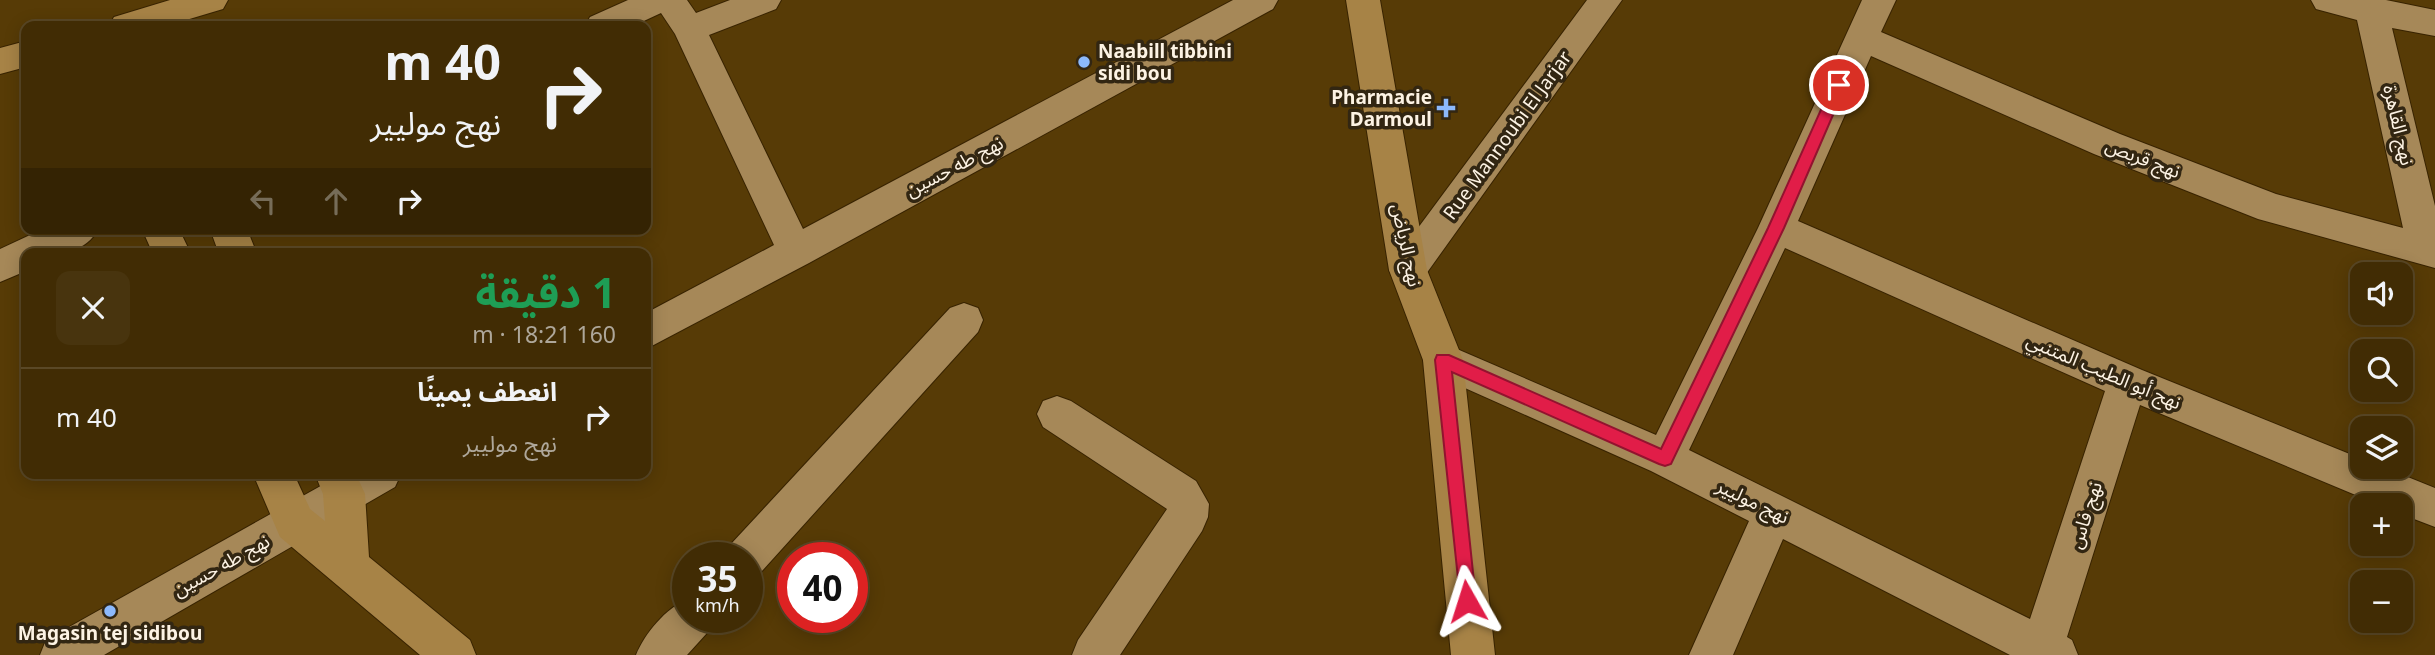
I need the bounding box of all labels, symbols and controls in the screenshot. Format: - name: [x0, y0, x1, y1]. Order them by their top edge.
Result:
- text: 40 m: [384, 28, 501, 94]
- place label: Naabill tibbini sidi bou: [1098, 38, 1232, 86]
- street label: Rue Mannoubi El Jarjar: [1437, 45, 1577, 225]
- icon: right: [525, 49, 616, 140]
- marker: Naabill tibbini sidi bou: [1076, 54, 1092, 70]
- pin: [1809, 55, 1869, 115]
- icon: arrive: [1820, 66, 1858, 104]
- street label: نهج القاهرة: [2375, 82, 2421, 168]
- place label: Pharmacie Darmoul: [1331, 84, 1432, 132]
- marker: Pharmacie Darmoul: [1438, 100, 1454, 116]
- text: نهج موليير: [370, 101, 501, 144]
- street label: نهج طه حسين: [901, 129, 1008, 204]
- street label: نهج قربص: [2101, 132, 2184, 186]
- icon: left: [244, 182, 282, 220]
- icon: ahead: [317, 182, 355, 220]
- icon: right: [390, 182, 428, 220]
- street label: نهج الرياض: [1384, 201, 1428, 289]
- map controls: [2350, 262, 2413, 633]
- button: sound: [2350, 262, 2413, 325]
- text: 1 دقيقة: [475, 263, 616, 320]
- button: close: [56, 271, 130, 345]
- text: 160 m · 18:21: [472, 318, 616, 350]
- street label: نهج أبو الطيب المتنبي: [2022, 327, 2185, 418]
- button: search: [2350, 339, 2413, 402]
- text: انعطف يمينًا: [417, 373, 557, 409]
- icon: right: [578, 398, 616, 436]
- text: 40 m: [56, 399, 117, 435]
- button: layers: [2350, 416, 2413, 479]
- text: نهج موليير: [463, 427, 557, 459]
- street label: نهج موليير: [1711, 472, 1794, 531]
- street label: نهج فاس: [2062, 478, 2110, 552]
- button: +: [2350, 493, 2413, 556]
- street label: نهج طه حسين: [168, 528, 275, 604]
- speed limit sign: 40: [777, 542, 868, 633]
- text: 35: [697, 555, 738, 602]
- position arrow: [1430, 564, 1504, 638]
- button: −: [2350, 570, 2413, 633]
- text: km/h: [695, 593, 740, 617]
- marker: Magasin tej sidibou: [102, 603, 118, 619]
- place label: Magasin tej sidibou: [18, 620, 202, 646]

